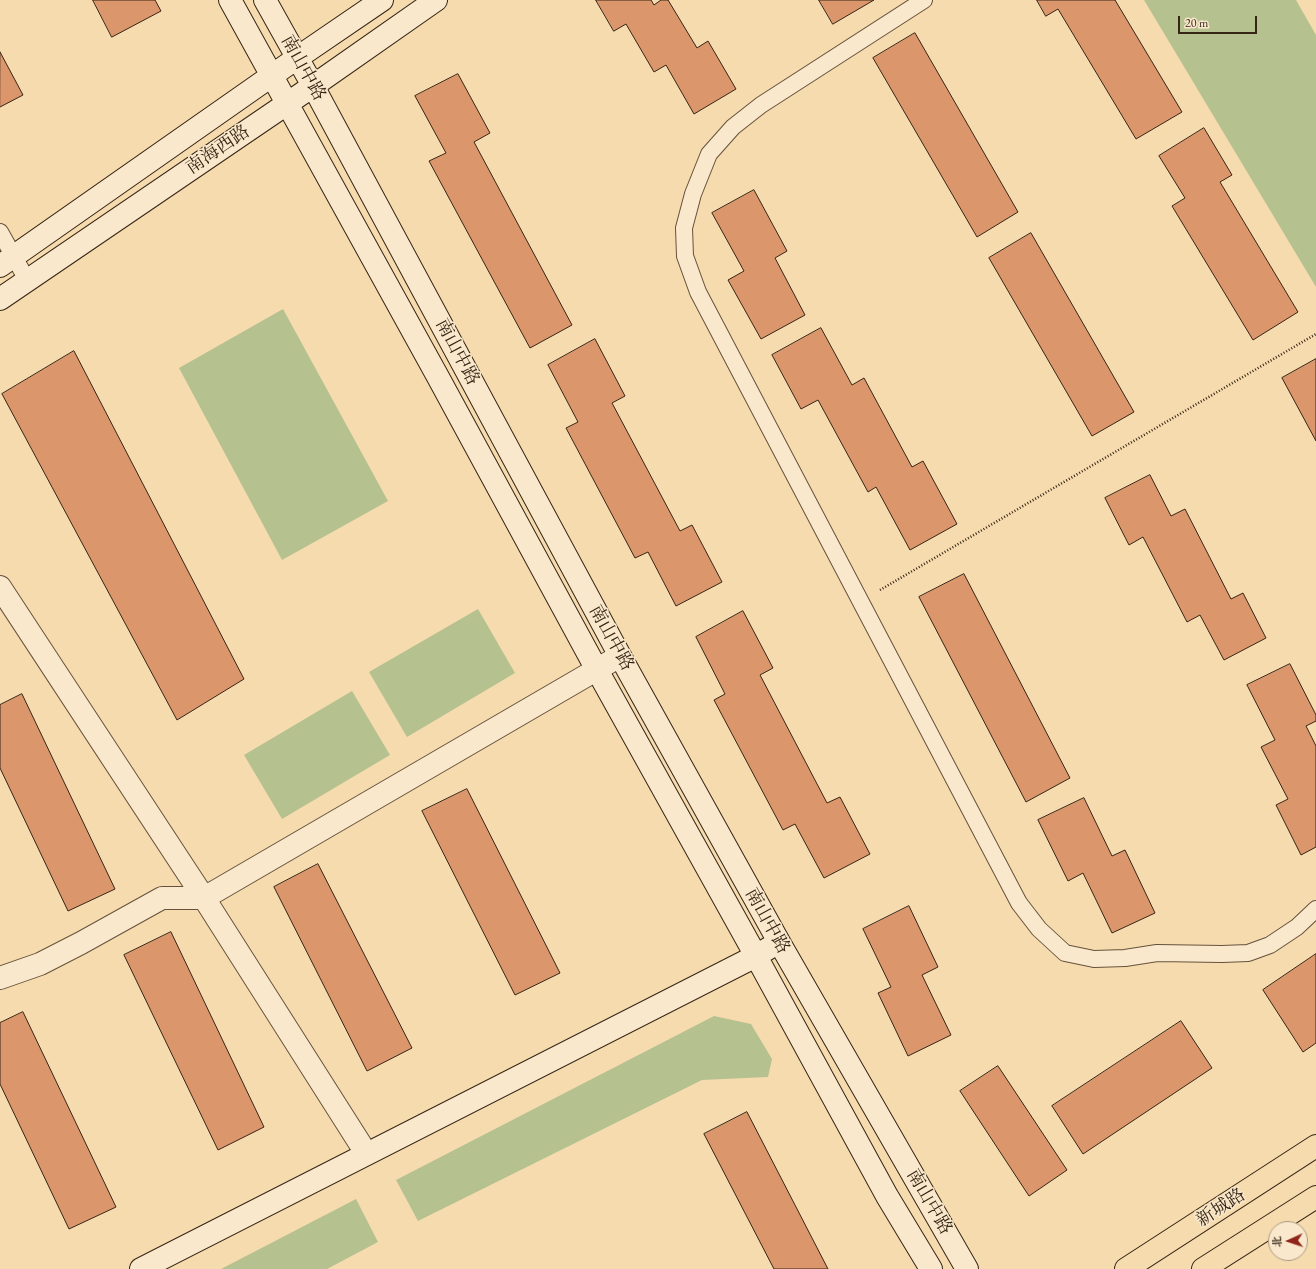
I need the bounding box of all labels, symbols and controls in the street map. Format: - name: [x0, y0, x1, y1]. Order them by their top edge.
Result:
- scale bar: [1180, 8, 1259, 34]
- text: 20 m: [1185, 15, 1208, 31]
- street label: 南山中路: [276, 31, 330, 105]
- street label: 南海西路: [182, 121, 254, 179]
- street label: 南山中路: [431, 315, 483, 389]
- street label: 南山中路: [584, 601, 638, 675]
- street label: 南山中路: [740, 884, 794, 958]
- street label: 南山中路: [902, 1165, 956, 1239]
- street label: 新城路: [1192, 1184, 1250, 1232]
- north arrow: [1268, 1221, 1308, 1261]
- text: 北: [1270, 1236, 1284, 1247]

